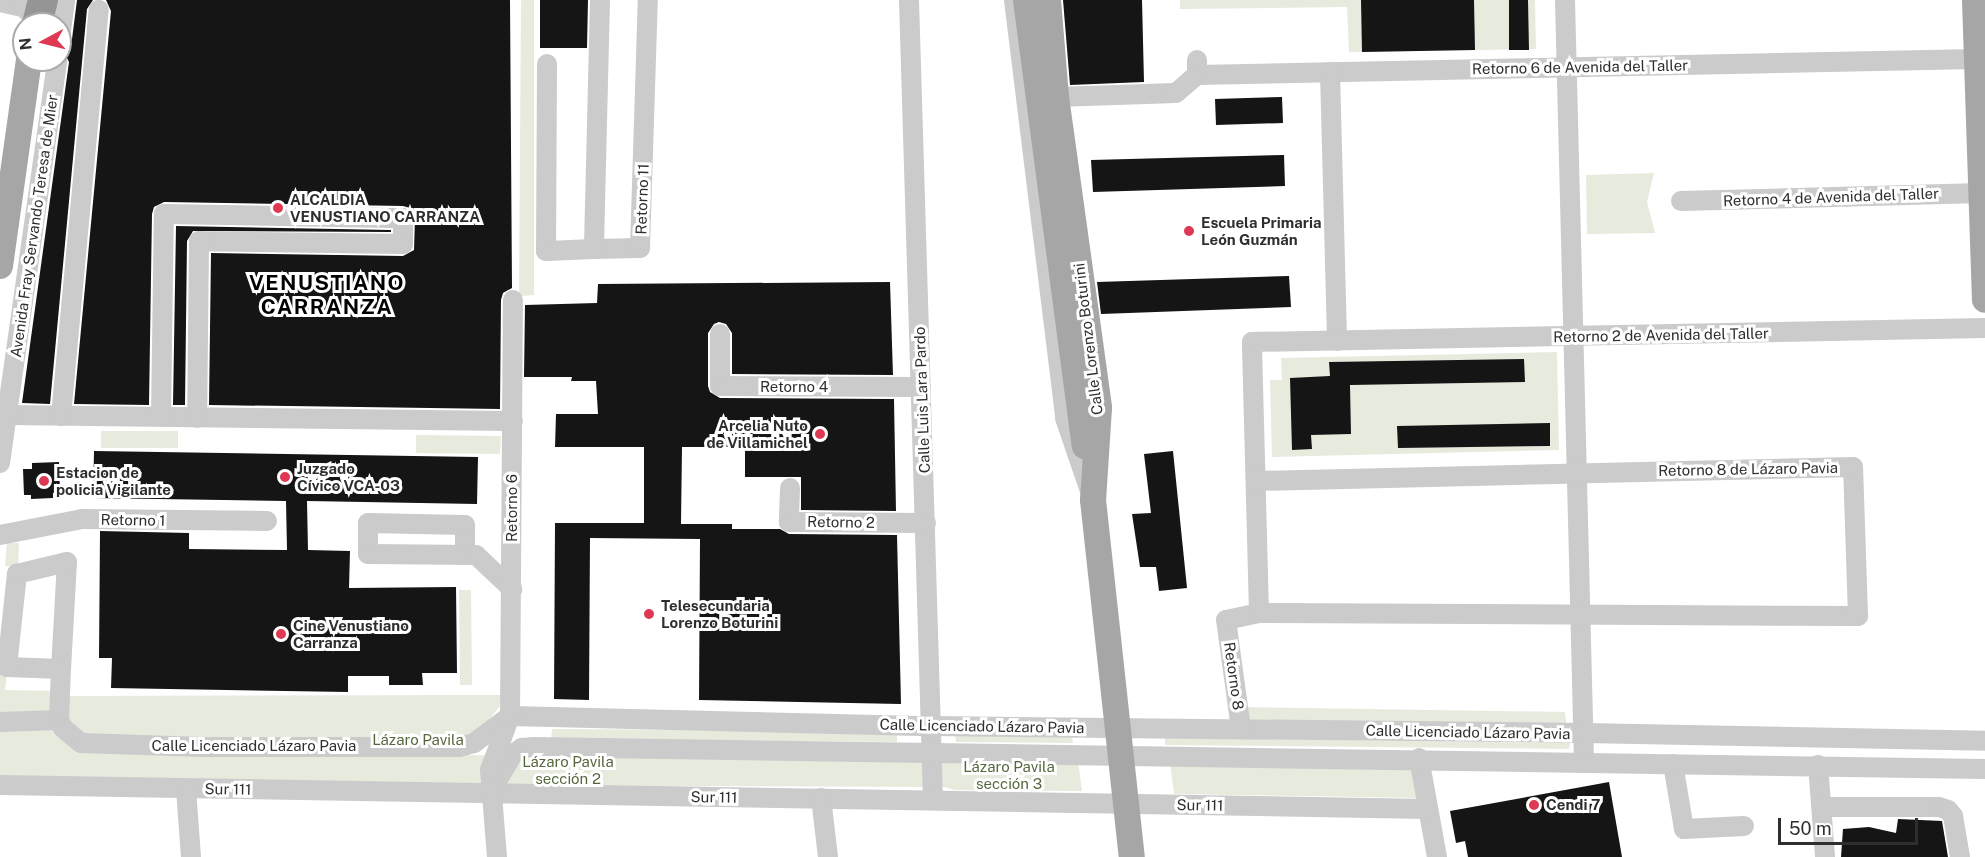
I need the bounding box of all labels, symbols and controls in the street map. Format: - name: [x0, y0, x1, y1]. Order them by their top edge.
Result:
- north arrow: [12, 12, 72, 72]
- text: N: [15, 37, 36, 51]
- street label: Retorno 6 de Avenida del Taller: [1472, 56, 1688, 78]
- street label: Avenida Fray Servando Teresa de Mier: [7, 93, 61, 359]
- street label: Retorno 11: [632, 163, 652, 235]
- street label: Retorno 4 de Avenida del Taller: [1722, 184, 1940, 210]
- place label: ALCALDIA VENUSTIANO CARRANZA: [290, 190, 480, 225]
- marker: ALCALDIA VENUSTIANO CARRANZA: [271, 201, 285, 215]
- place label: Escuela Primaria León Guzmán: [1201, 213, 1321, 248]
- marker: Escuela Primaria León Guzmán: [1182, 224, 1196, 238]
- street label: Calle Lorenzo Boturini: [1070, 262, 1106, 416]
- district label: VENUSTIANO CARRANZA: [249, 270, 405, 320]
- street label: Retorno 2 de Avenida del Taller: [1553, 324, 1769, 346]
- street label: Calle Luis Lara Pardo: [910, 326, 934, 474]
- street label: Retorno 4: [760, 378, 828, 396]
- place label: Arcelia Nuto de Villamichel: [706, 416, 808, 451]
- marker: Arcelia Nuto de Villamichel: [813, 427, 827, 441]
- street label: Retorno 8 de Lázaro Pavia: [1658, 458, 1838, 480]
- place label: Juzgado Cívico VCA-03: [297, 459, 400, 494]
- place label: Estacion de policia Vigilante: [56, 463, 171, 498]
- marker: Juzgado Cívico VCA-03: [278, 470, 292, 484]
- marker: Estacion de policia Vigilante: [37, 474, 51, 488]
- street label: Retorno 6: [503, 474, 521, 542]
- street label: Retorno 1: [100, 510, 166, 530]
- street label: Retorno 2: [807, 512, 875, 532]
- place label: Telesecundaria Lorenzo Boturini: [661, 596, 778, 631]
- marker: Telesecundaria Lorenzo Boturini: [642, 607, 656, 621]
- place label: Cine Venustiano Carranza: [293, 616, 409, 651]
- marker: Cine Venustiano Carranza: [274, 627, 288, 641]
- street label: Retorno 8: [1220, 641, 1248, 711]
- street label: Calle Licenciado Lázaro Pavia: [879, 715, 1085, 737]
- street label: Calle Licenciado Lázaro Pavia: [1365, 721, 1571, 743]
- park label: Lázaro Pavila: [372, 731, 464, 749]
- street label: Calle Licenciado Lázaro Pavia: [151, 737, 357, 755]
- park label: Lázaro Pavila sección 2: [522, 752, 614, 787]
- park label: Lázaro Pavila sección 3: [963, 757, 1055, 792]
- street label: Sur 111: [205, 780, 251, 798]
- street label: Sur 111: [691, 788, 737, 806]
- street label: Sur 111: [1177, 796, 1223, 814]
- place label: Cendi 7: [1546, 796, 1600, 814]
- marker: Cendi 7: [1527, 798, 1541, 812]
- scale bar: [1781, 806, 1920, 844]
- text: 50 m: [1789, 818, 1832, 839]

